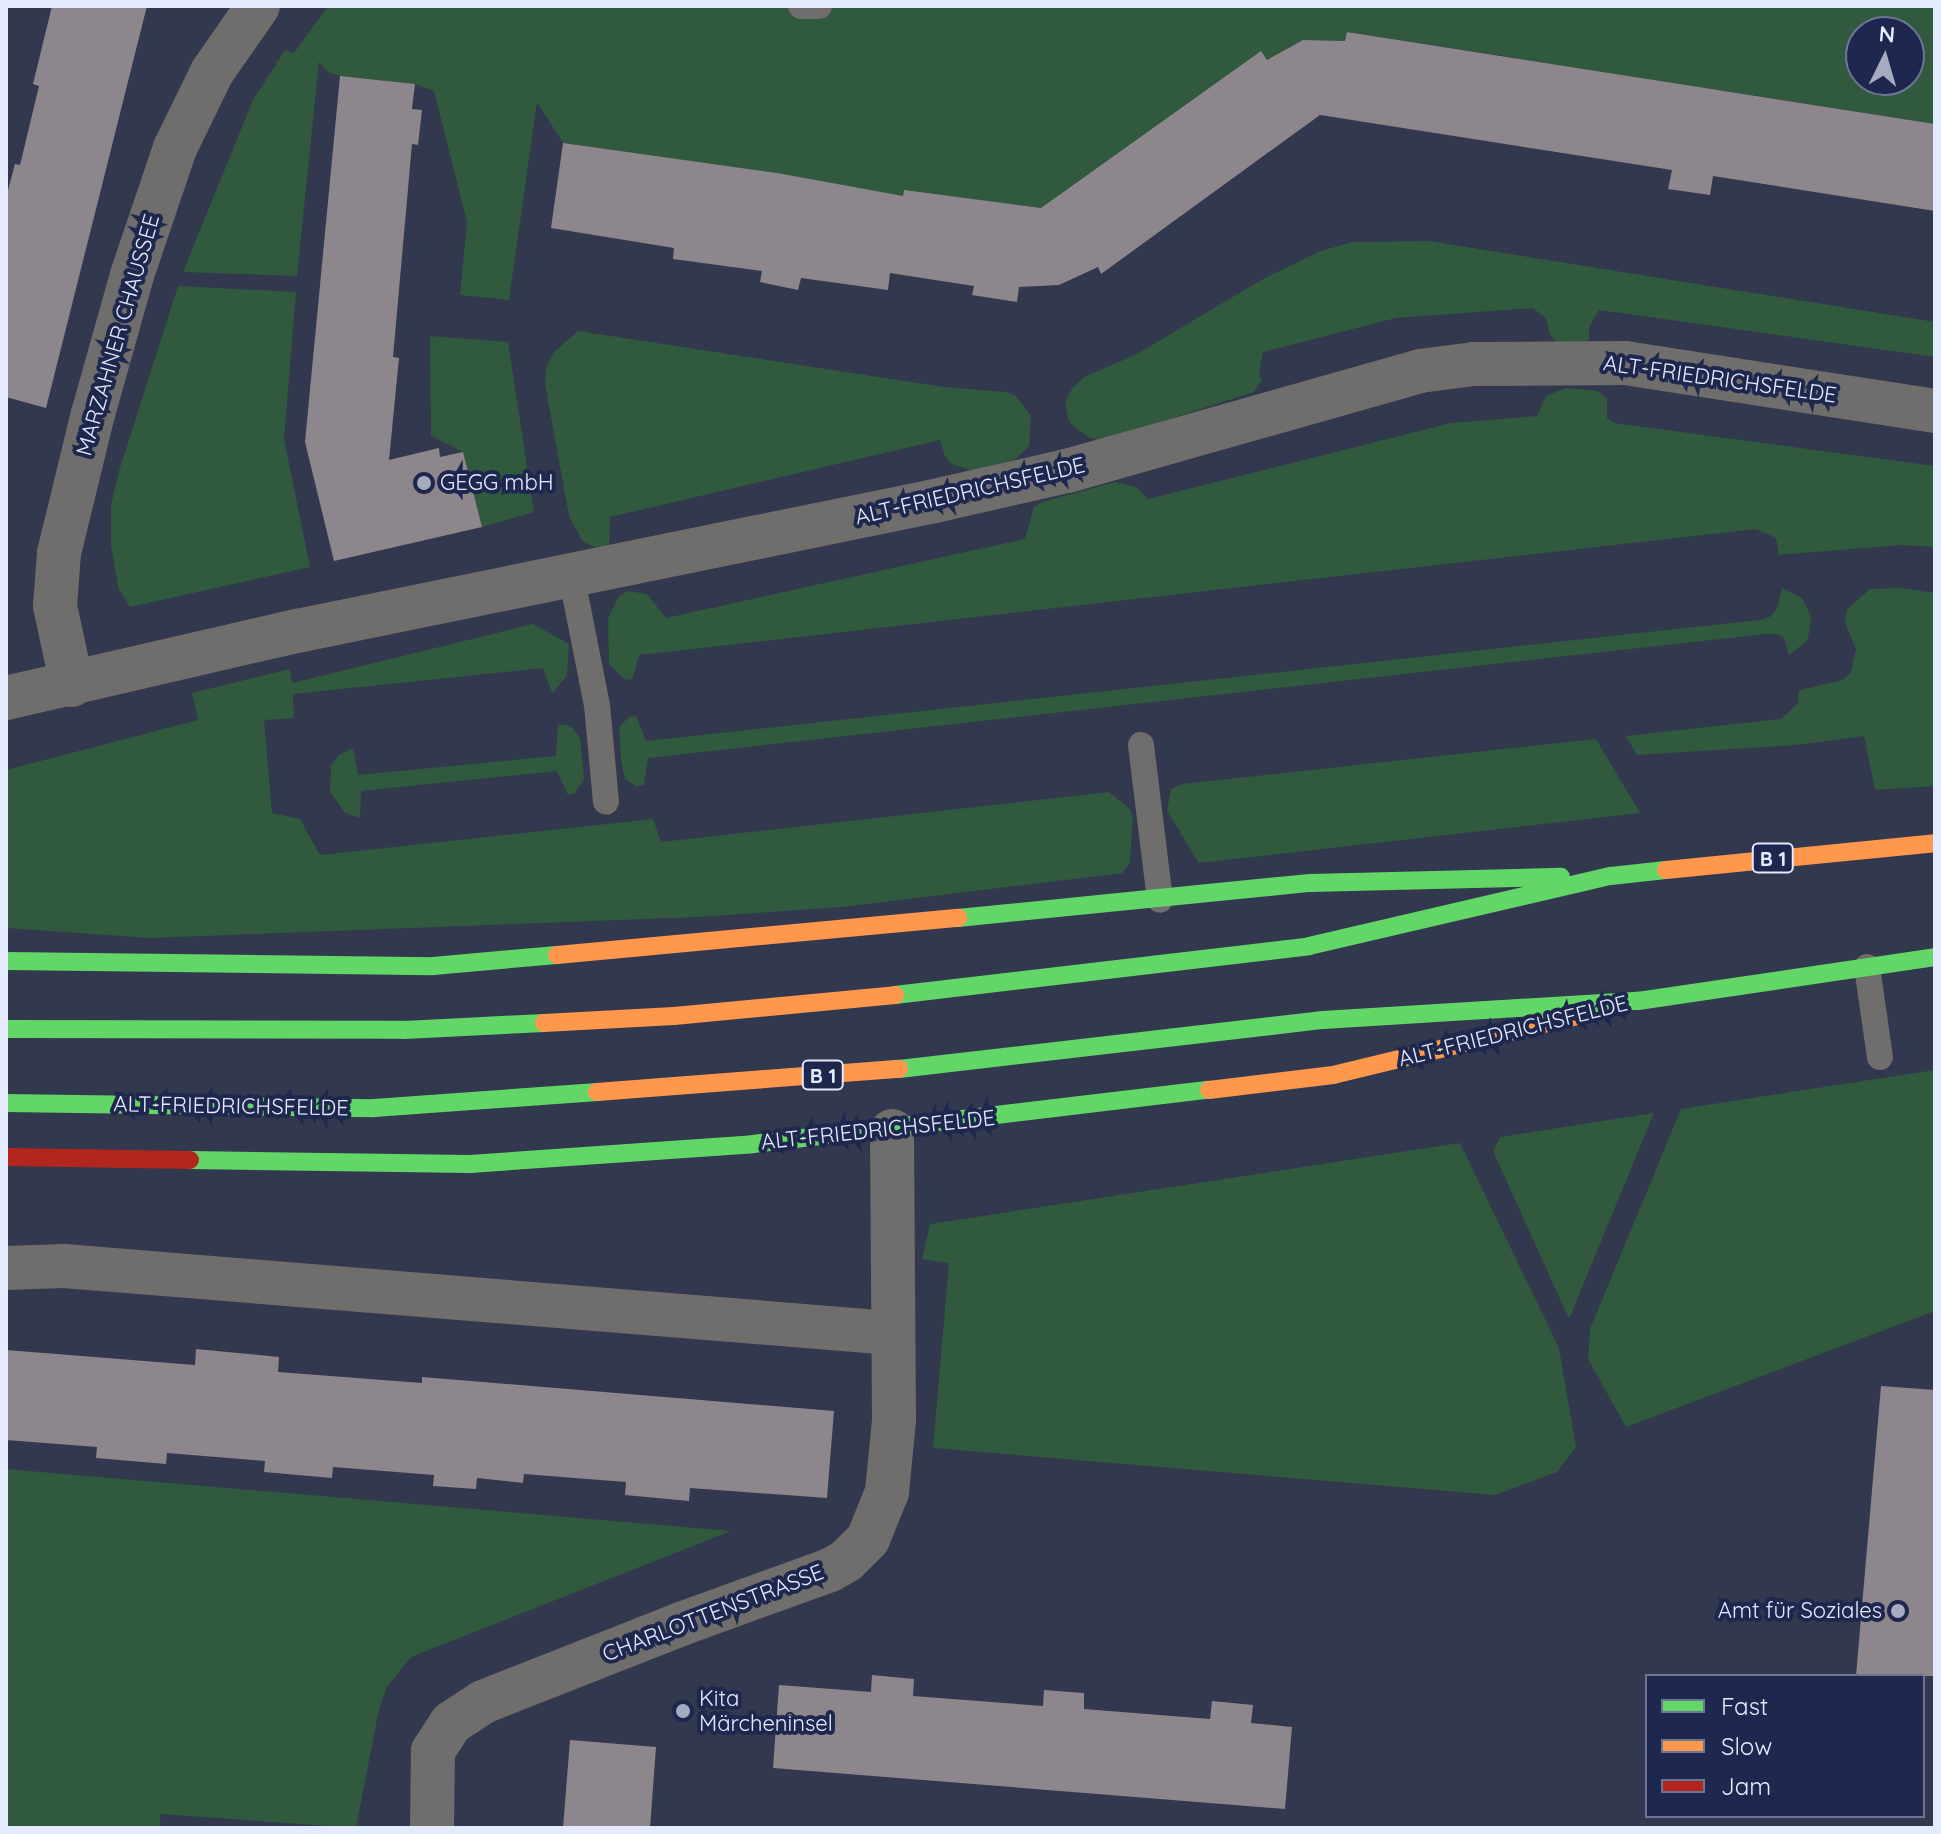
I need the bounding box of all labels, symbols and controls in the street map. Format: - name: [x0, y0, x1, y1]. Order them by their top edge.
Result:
- north arrow: [1845, 16, 1925, 96]
- text: N: [1878, 19, 1896, 49]
- street label: MARZAHNER CHAUSSEE: [71, 211, 165, 459]
- street label: ALT-FRIEDRICHSFELDE: [1602, 350, 1838, 408]
- street label: ALT-FRIEDRICHSFELDE: [852, 452, 1088, 530]
- place label: GEGG mbH: [440, 470, 554, 496]
- marker: GEGG mbH: [415, 474, 433, 492]
- road number: B 1: [1751, 842, 1795, 874]
- street label: ALT-FRIEDRICHSFELDE: [1396, 990, 1630, 1072]
- road number: B 1: [801, 1059, 845, 1091]
- street label: ALT-FRIEDRICHSFELDE: [113, 1091, 349, 1121]
- street label: ALT-FRIEDRICHSFELDE: [760, 1105, 996, 1155]
- street label: CHARLOTTENSTRASSE: [599, 1559, 827, 1667]
- place label: Amt für Soziales: [1718, 1598, 1882, 1624]
- marker: Amt für Soziales: [1889, 1602, 1907, 1620]
- legend: [1645, 1674, 1925, 1818]
- place label: Kita Märcheninsel: [699, 1685, 833, 1736]
- text: Fast: [1721, 1691, 1768, 1721]
- marker: Kita Märcheninsel: [674, 1702, 692, 1720]
- text: Slow: [1721, 1731, 1772, 1761]
- text: Jam: [1721, 1771, 1771, 1801]

